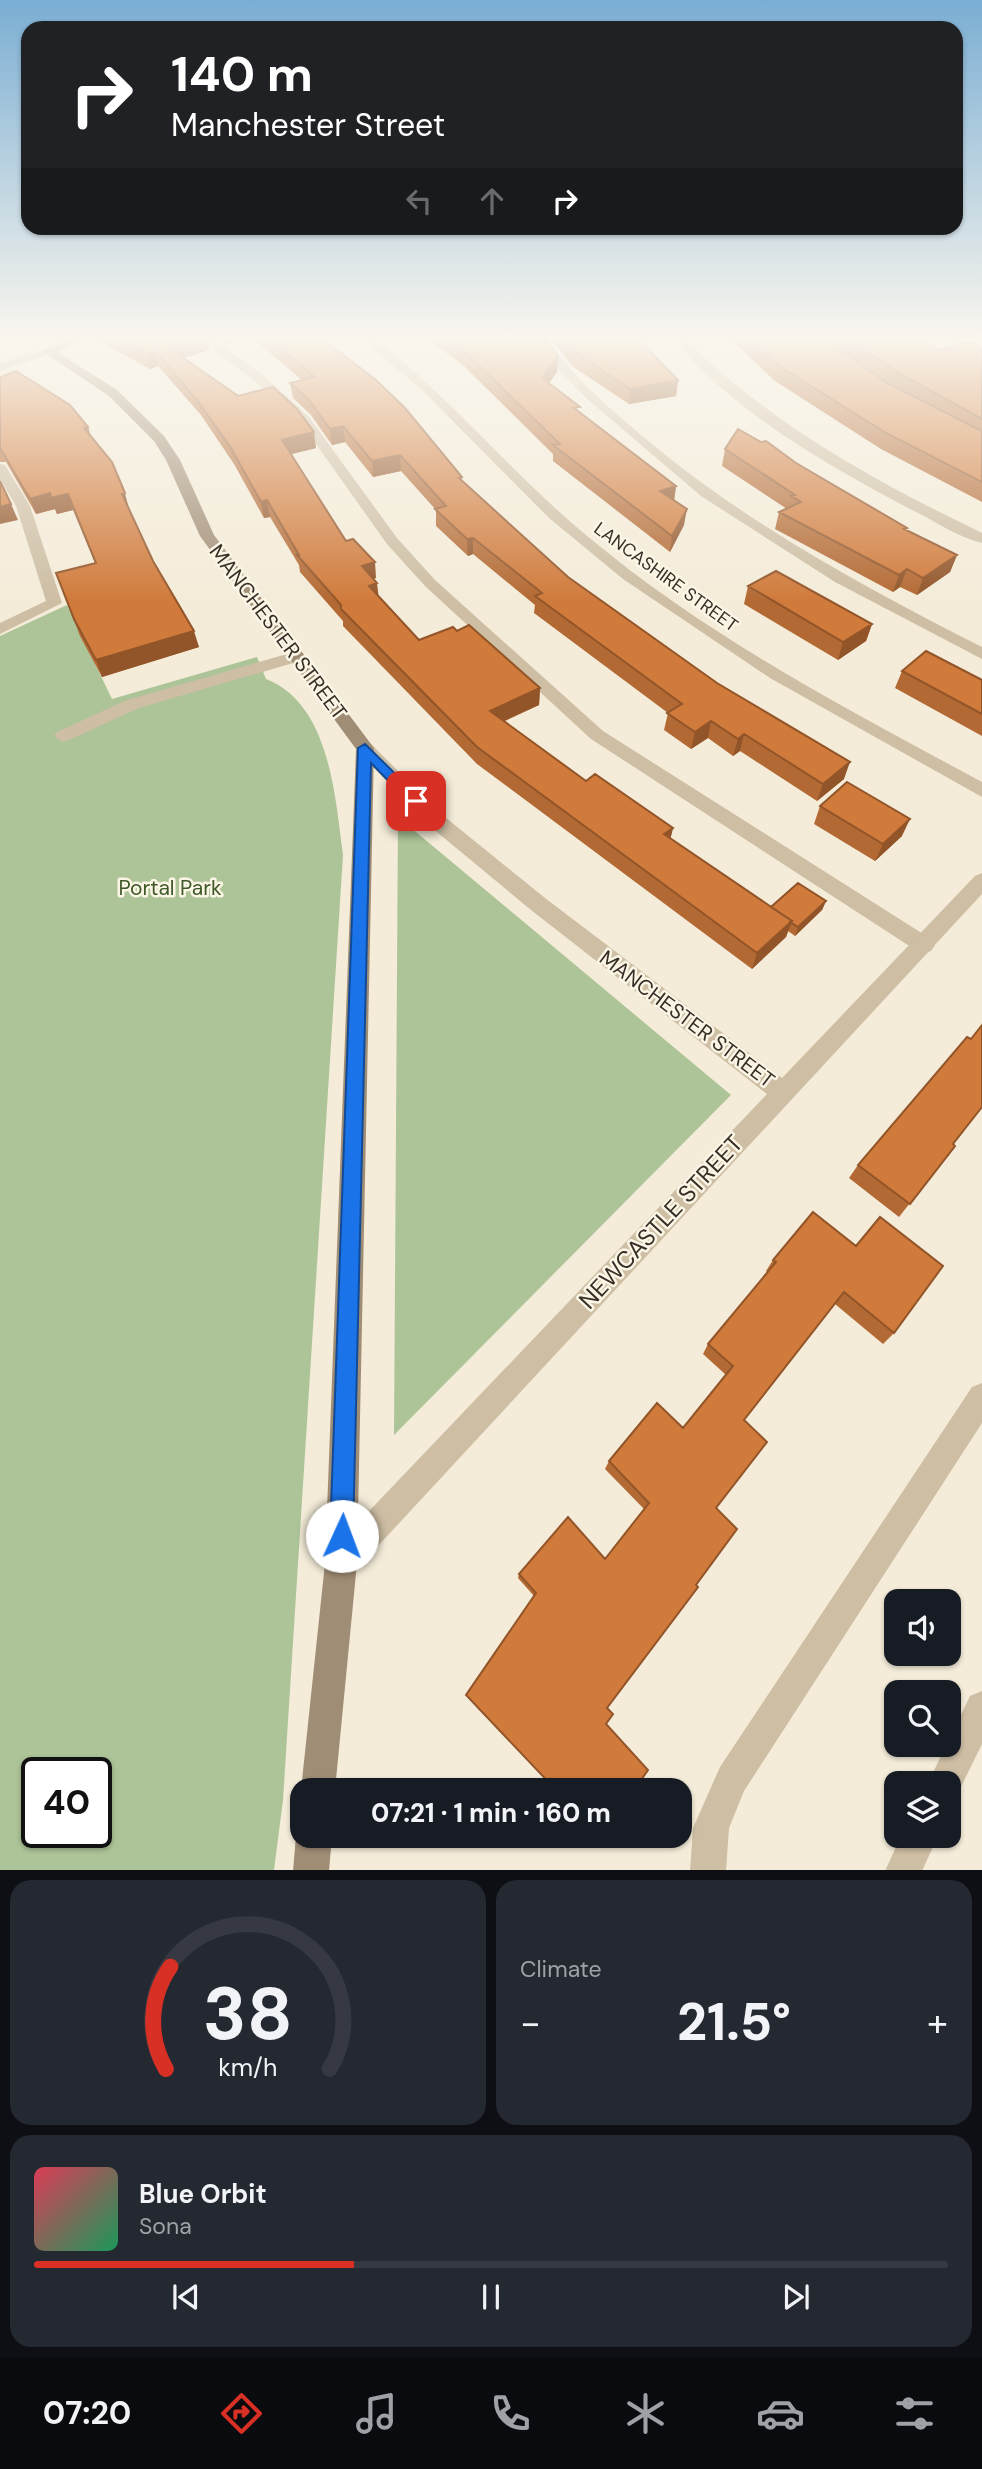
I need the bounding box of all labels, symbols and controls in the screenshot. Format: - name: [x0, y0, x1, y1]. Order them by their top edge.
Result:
- text: 140 m: [171, 42, 313, 106]
- icon: right: [56, 49, 147, 140]
- text: Manchester Street: [171, 104, 445, 146]
- icon: left: [400, 182, 438, 220]
- icon: ahead: [473, 182, 511, 220]
- icon: right: [546, 182, 584, 220]
- street label: LANCASHIRE STREET: [589, 517, 743, 637]
- street label: MANCHESTER STREET: [203, 539, 353, 725]
- pin: [386, 771, 446, 831]
- icon: arrive: [397, 782, 435, 820]
- park label: Portal Park: [118, 874, 222, 902]
- street label: MANCHESTER STREET: [594, 944, 780, 1094]
- street label: NEWCASTLE STREET: [572, 1128, 749, 1315]
- position arrow: [305, 1499, 379, 1573]
- map controls: [884, 1589, 961, 1848]
- button: sound: [884, 1589, 961, 1666]
- button: search: [884, 1680, 961, 1757]
- speed limit sign: 40: [21, 1757, 112, 1848]
- button: layers: [884, 1771, 961, 1848]
- text: 07:21 · 1 min · 160 m: [371, 1796, 611, 1830]
- text: Climate: [520, 1954, 602, 1984]
- text: 38: [203, 1967, 293, 2062]
- text: 21.5°: [677, 1988, 791, 2056]
- text: −: [520, 1998, 541, 2048]
- text: +: [927, 1998, 948, 2048]
- text: km/h: [218, 2050, 278, 2083]
- text: Blue Orbit: [139, 2177, 267, 2211]
- text: Sona: [139, 2211, 192, 2241]
- icon: previous: [167, 2278, 205, 2316]
- icon: pause: [472, 2278, 510, 2316]
- icon: next: [777, 2278, 815, 2316]
- icon: directions: [217, 2389, 266, 2438]
- icon: music: [352, 2389, 401, 2438]
- icon: phone: [486, 2389, 535, 2438]
- icon: climate: [621, 2389, 670, 2438]
- icon: car: [756, 2389, 805, 2438]
- icon: filters: [890, 2389, 939, 2438]
- text: 07:20: [43, 2392, 131, 2434]

